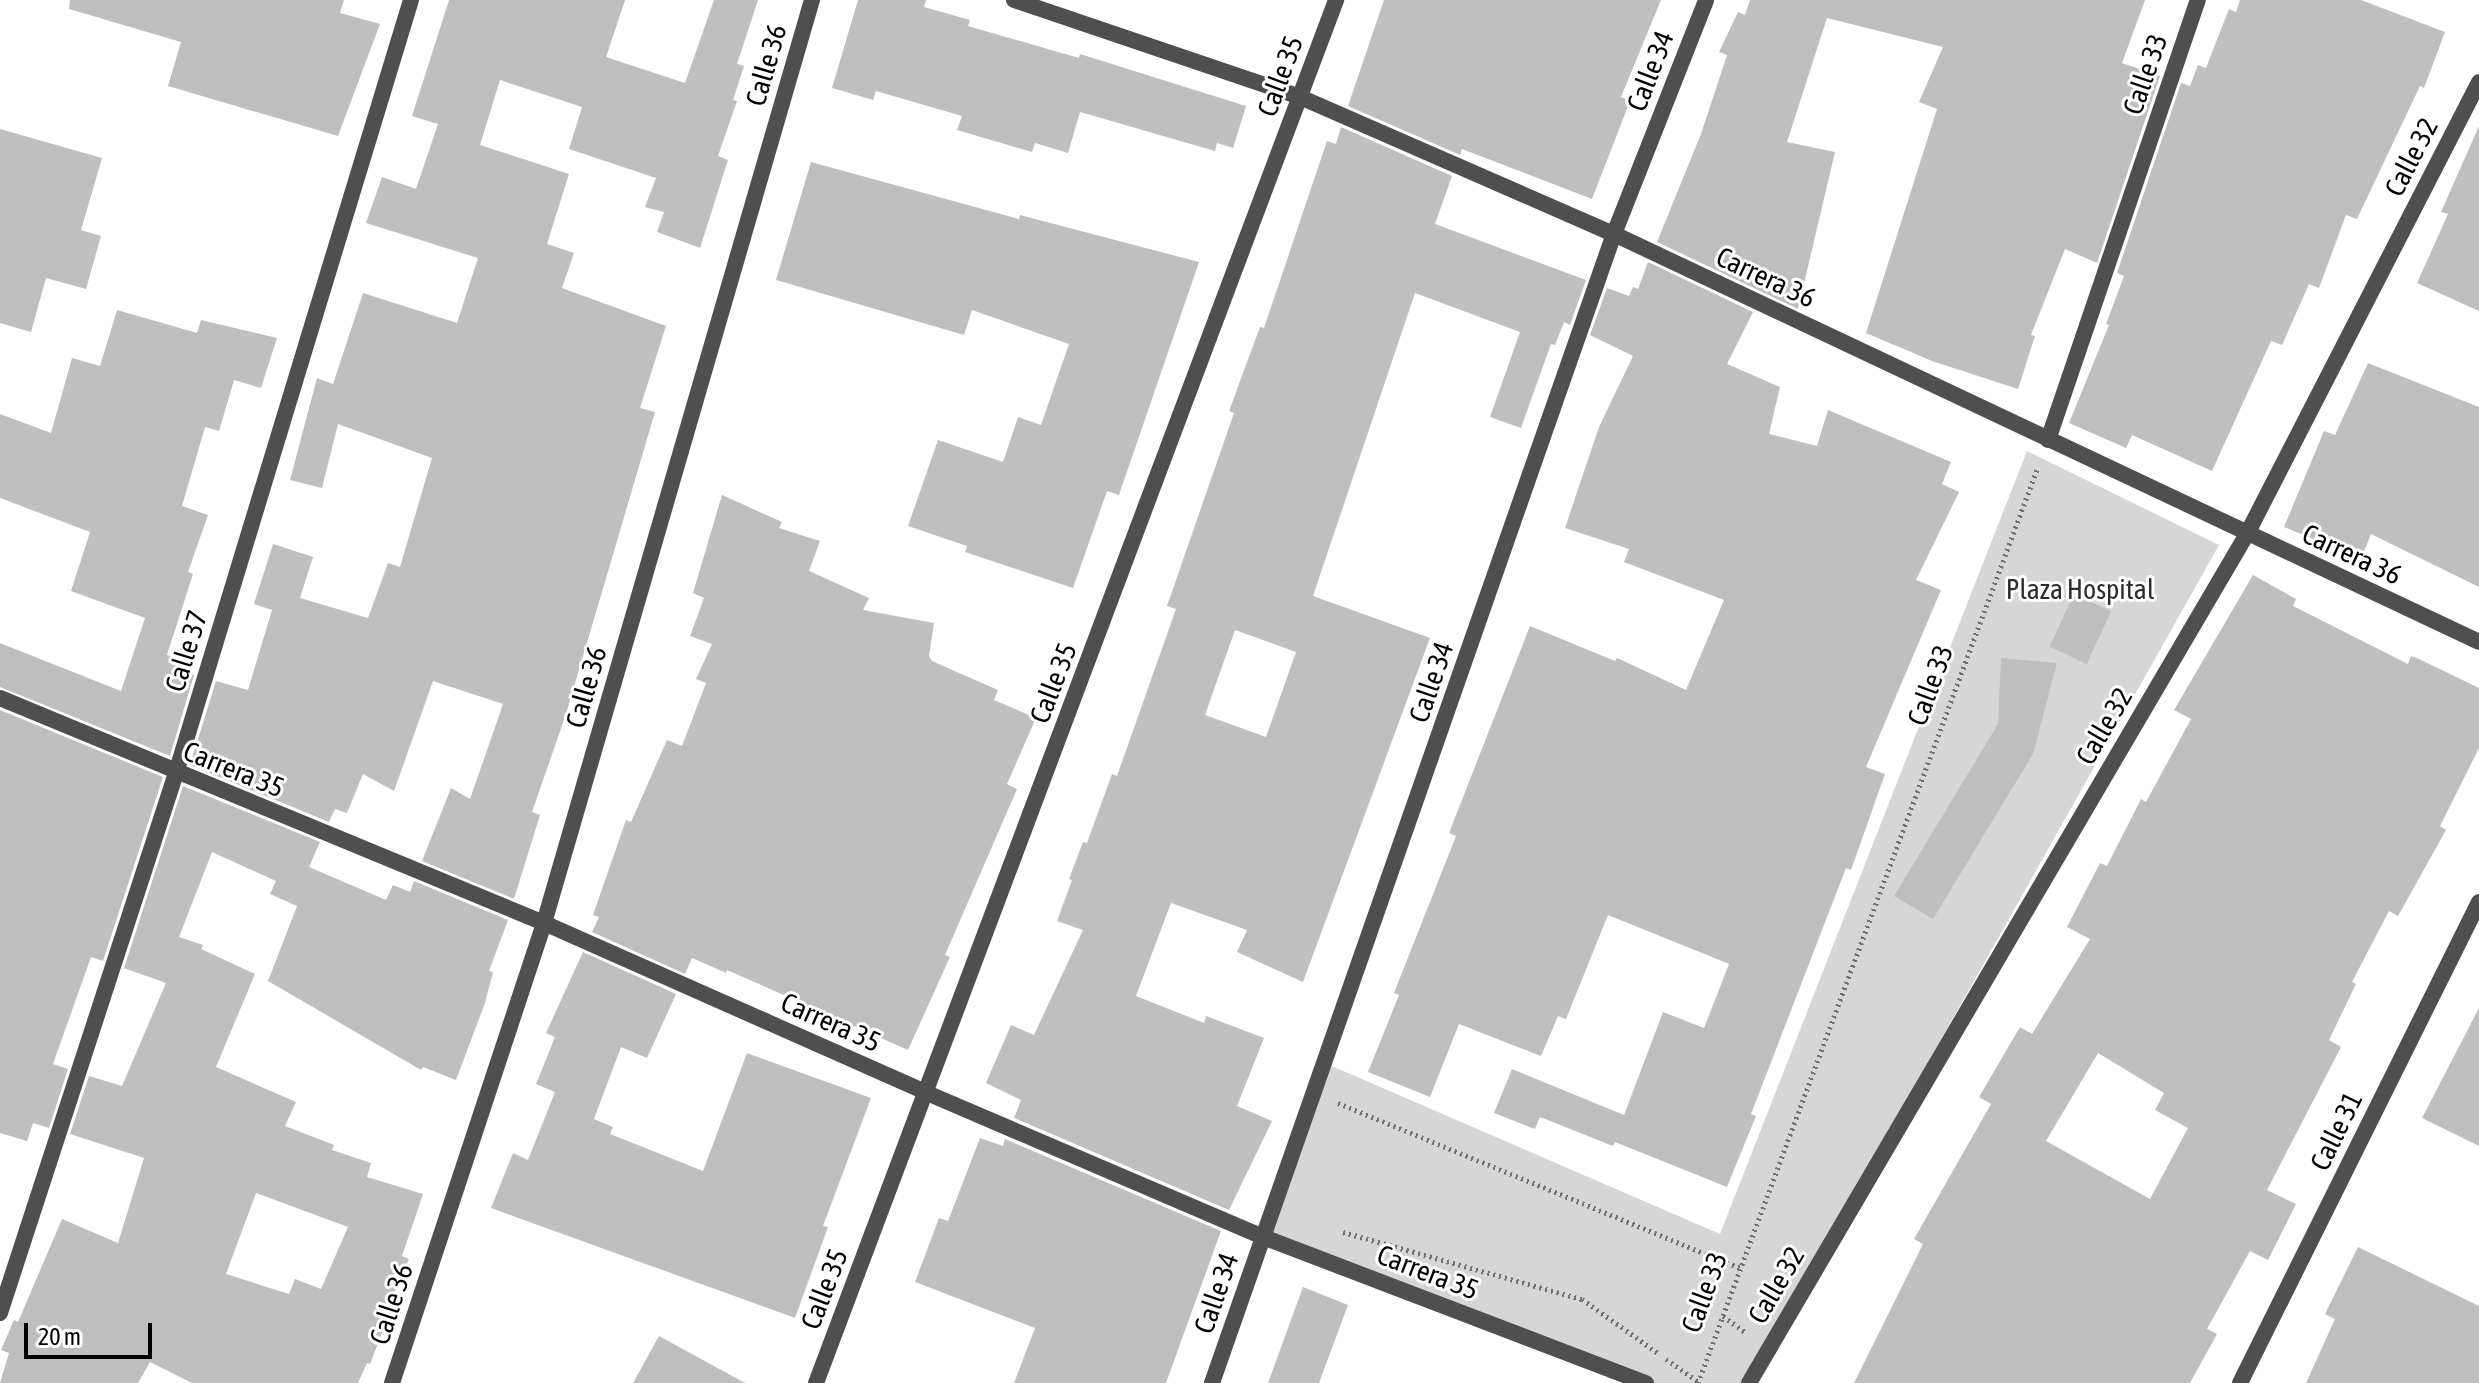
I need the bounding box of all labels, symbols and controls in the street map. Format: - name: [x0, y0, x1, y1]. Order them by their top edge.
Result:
- street label: Calle 36: [738, 20, 794, 110]
- street label: Calle 34: [1619, 26, 1681, 116]
- street label: Calle 33: [2116, 29, 2174, 119]
- street label: Calle 35: [1250, 31, 1310, 121]
- street label: Calle 32: [2377, 112, 2445, 202]
- street label: Carrera 36: [1711, 239, 1821, 315]
- street label: Carrera 36: [2297, 516, 2407, 592]
- park label: Plaza Hospital: [2006, 572, 2154, 606]
- street label: Calle 37: [158, 606, 214, 696]
- street label: Calle 34: [1402, 637, 1460, 727]
- street label: Calle 35: [1022, 638, 1084, 728]
- street label: Calle 33: [1900, 640, 1960, 730]
- street label: Calle 36: [558, 642, 614, 732]
- street label: Calle 32: [2069, 682, 2139, 770]
- street label: Carrera 35: [179, 734, 289, 804]
- street label: Carrera 35: [776, 985, 886, 1059]
- street label: Calle 31: [2303, 1086, 2369, 1176]
- street label: Carrera 35: [1373, 1237, 1483, 1307]
- street label: Calle 32: [1741, 1241, 1811, 1329]
- street label: Calle 35: [793, 1244, 855, 1334]
- street label: Calle 33: [1674, 1247, 1734, 1337]
- street label: Calle 34: [1187, 1248, 1245, 1338]
- street label: Calle 36: [362, 1259, 420, 1349]
- scale bar: [28, 1307, 156, 1357]
- text: 20 m: [38, 1323, 81, 1350]

